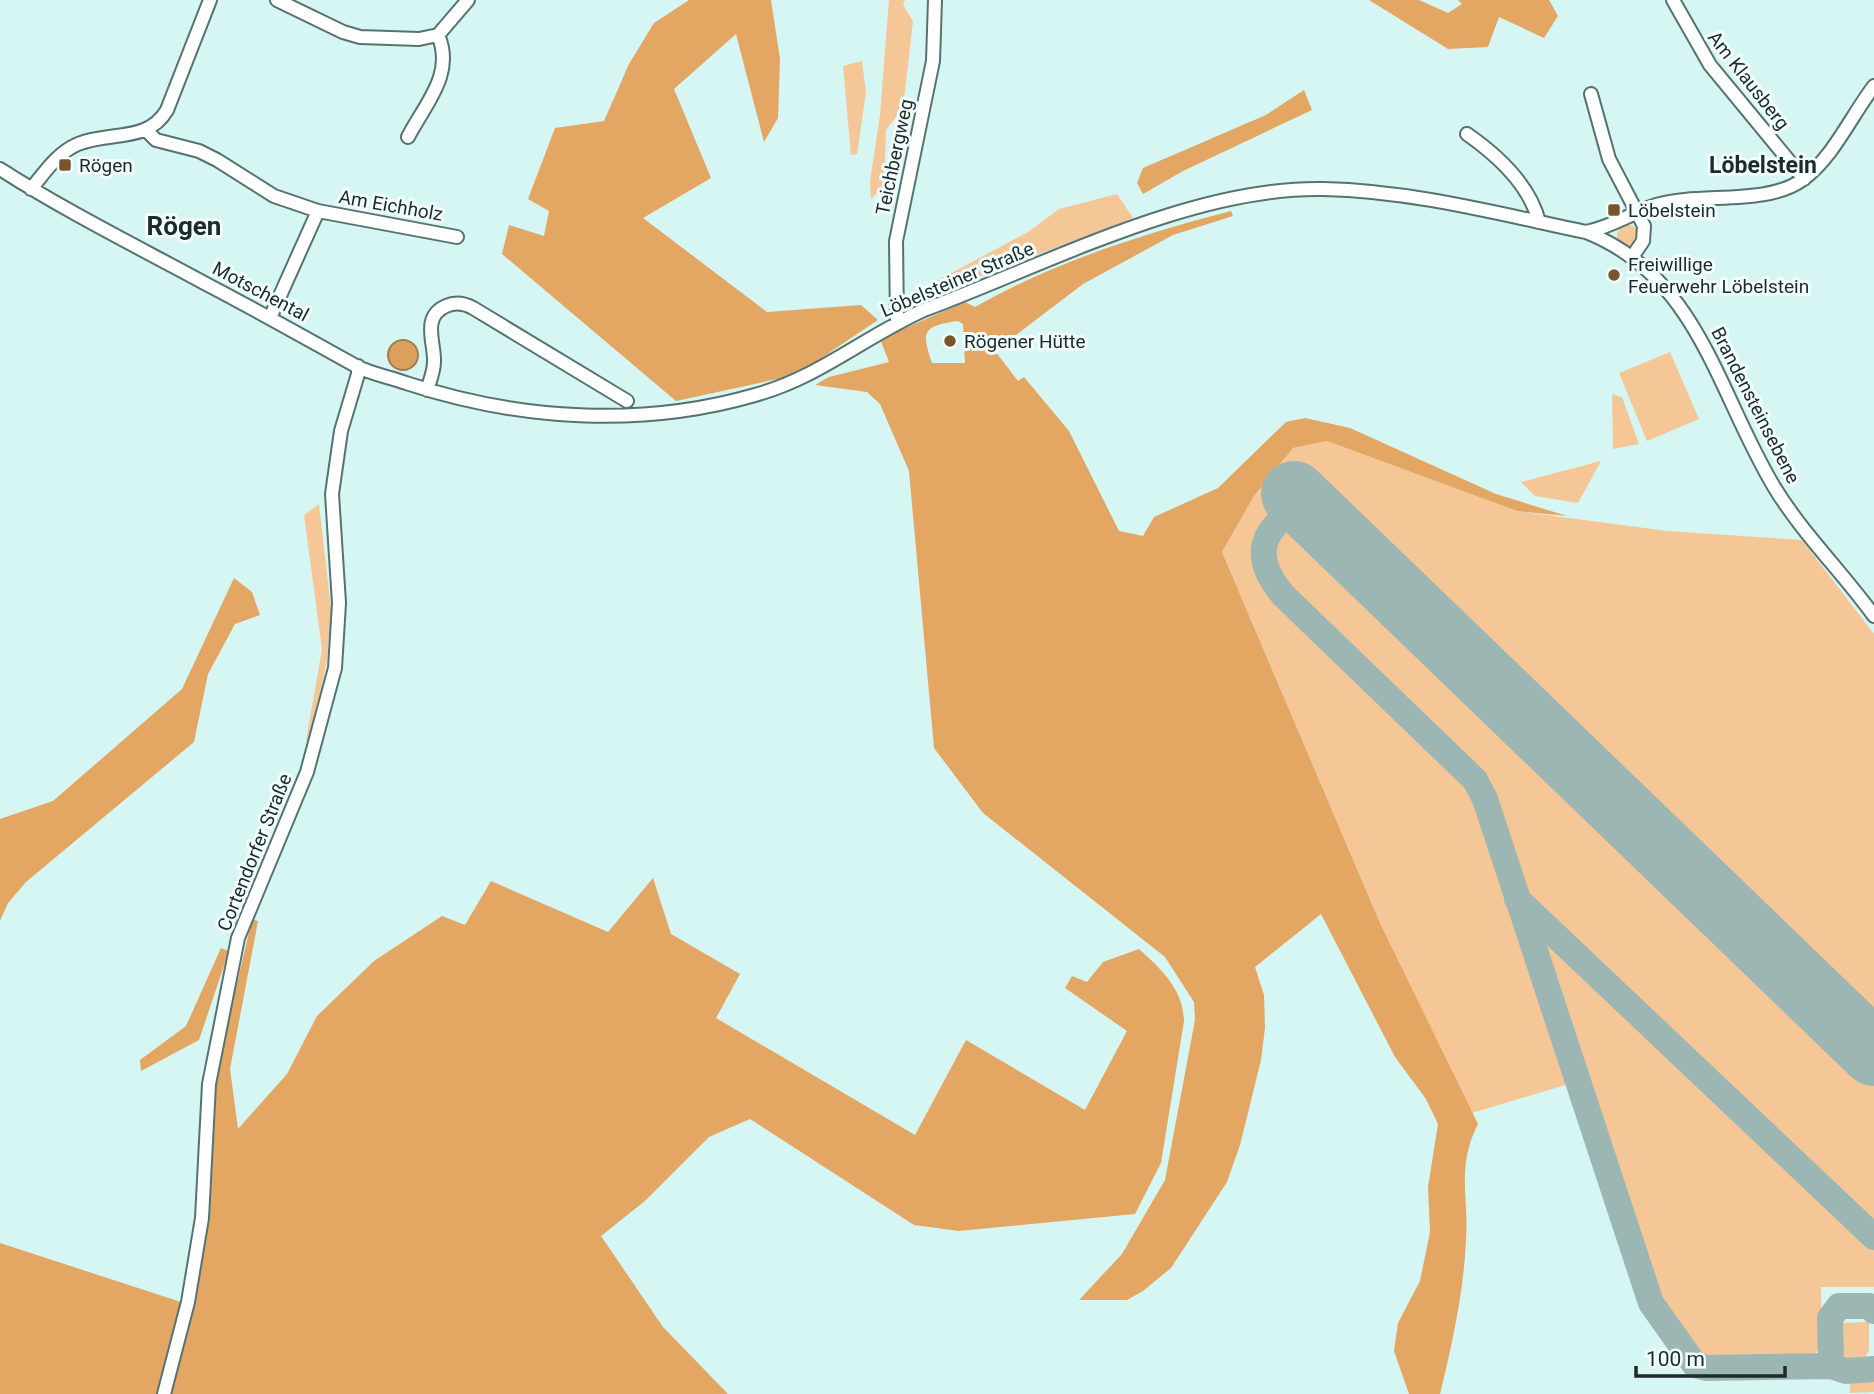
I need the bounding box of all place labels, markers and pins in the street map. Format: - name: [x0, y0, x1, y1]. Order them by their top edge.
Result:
- place label: Rögen: [79, 154, 133, 177]
- marker: Rögen: [57, 157, 73, 173]
- place label: Löbelstein: [1628, 199, 1716, 222]
- marker: Löbelstein: [1606, 202, 1622, 218]
- place label: Freiwillige Feuerwehr Löbelstein: [1628, 253, 1809, 298]
- marker: Freiwillige Feuerwehr Löbelstein: [1606, 267, 1622, 283]
- place label: Rögener Hütte: [964, 330, 1086, 353]
- marker: Rögener Hütte: [942, 333, 958, 349]

